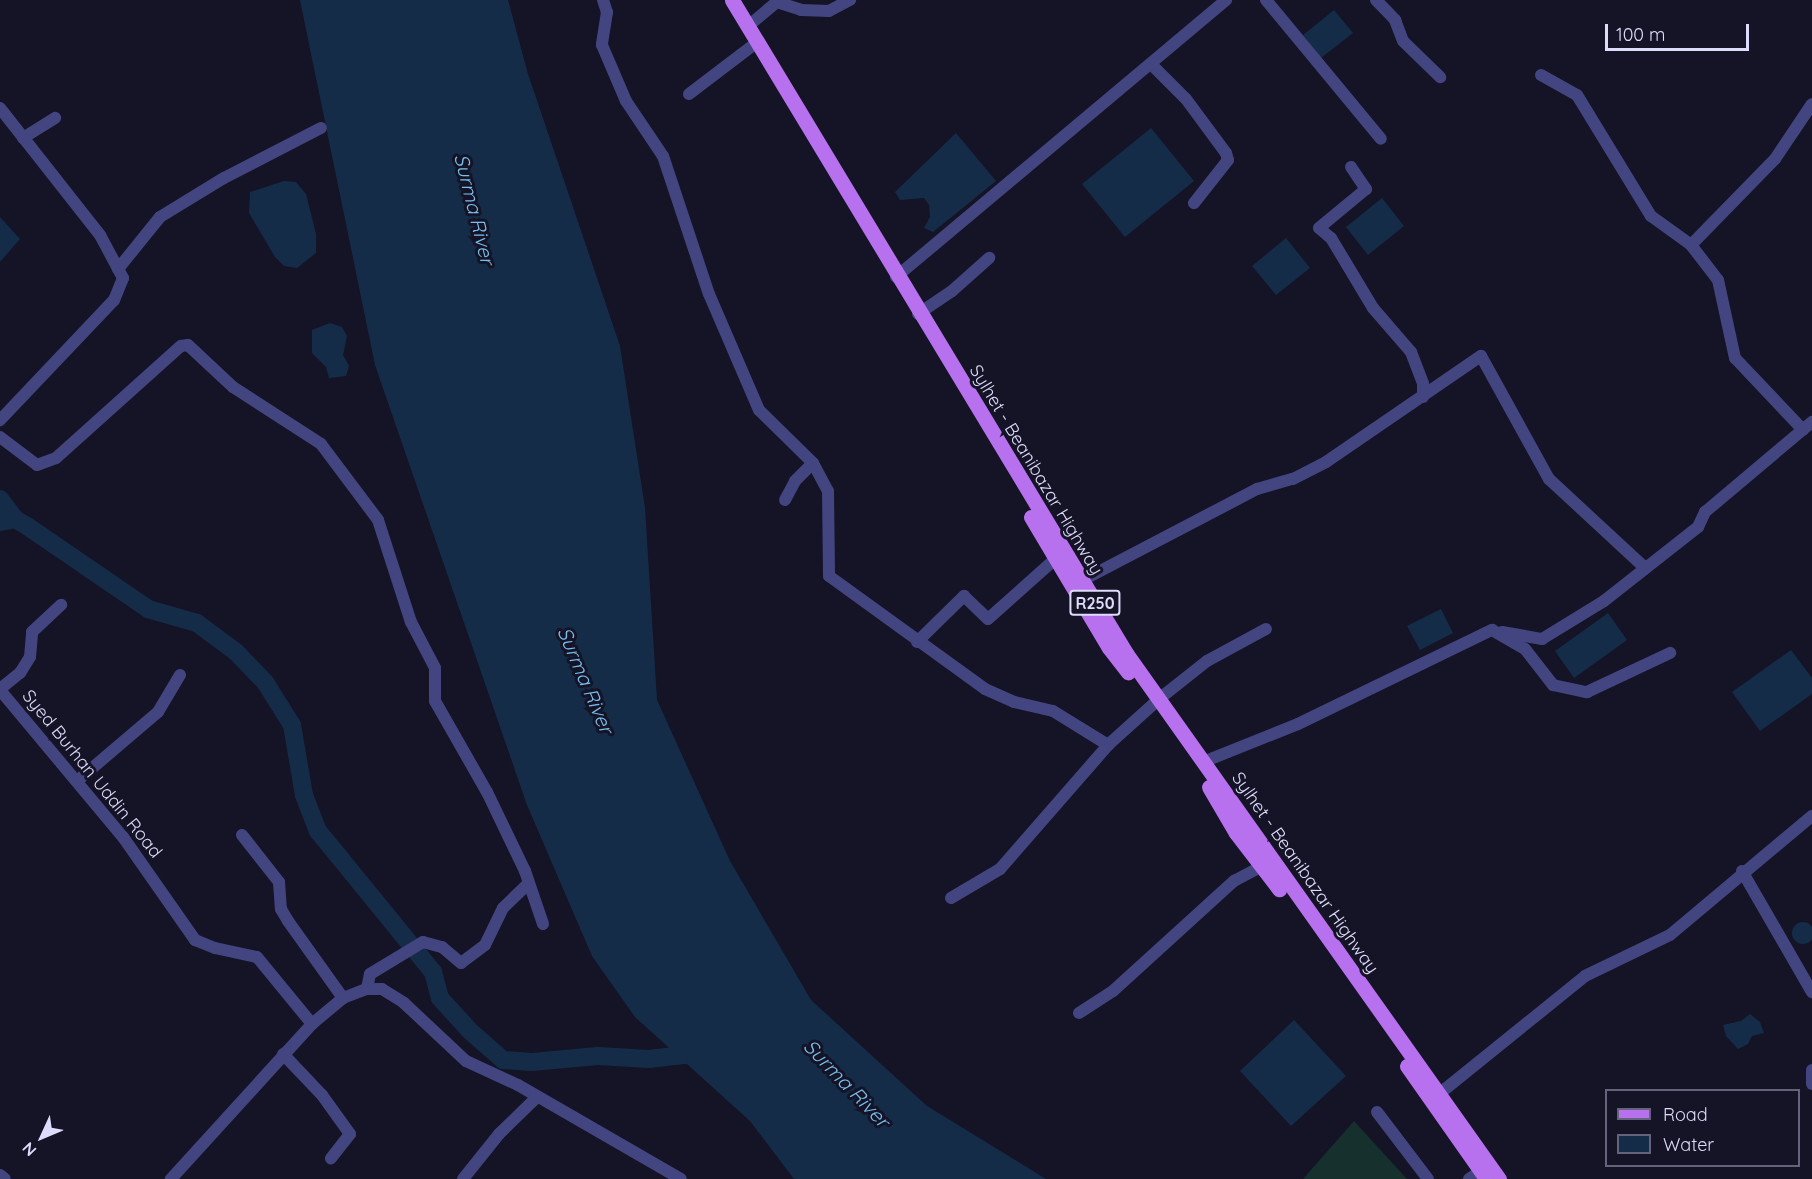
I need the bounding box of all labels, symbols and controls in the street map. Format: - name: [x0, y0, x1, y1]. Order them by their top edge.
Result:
- scale bar: [1608, 12, 1752, 50]
- text: 100 m: [1616, 23, 1665, 46]
- water label: Surma River: [450, 151, 500, 267]
- street label: Sylhet - Beanibazar Highway: [965, 361, 1107, 579]
- road number: R250: [1068, 590, 1122, 616]
- water label: Surma River: [553, 623, 619, 737]
- street label: Syed Burhan Uddin Road: [18, 686, 166, 862]
- street label: Sylhet - Beanibazar Highway: [1227, 768, 1383, 978]
- water label: Surma River: [799, 1034, 895, 1132]
- legend: [1605, 1089, 1800, 1167]
- text: Road: [1663, 1103, 1708, 1126]
- north arrow: [12, 1107, 72, 1167]
- text: Water: [1663, 1133, 1714, 1156]
- text: N: [18, 1138, 40, 1161]

